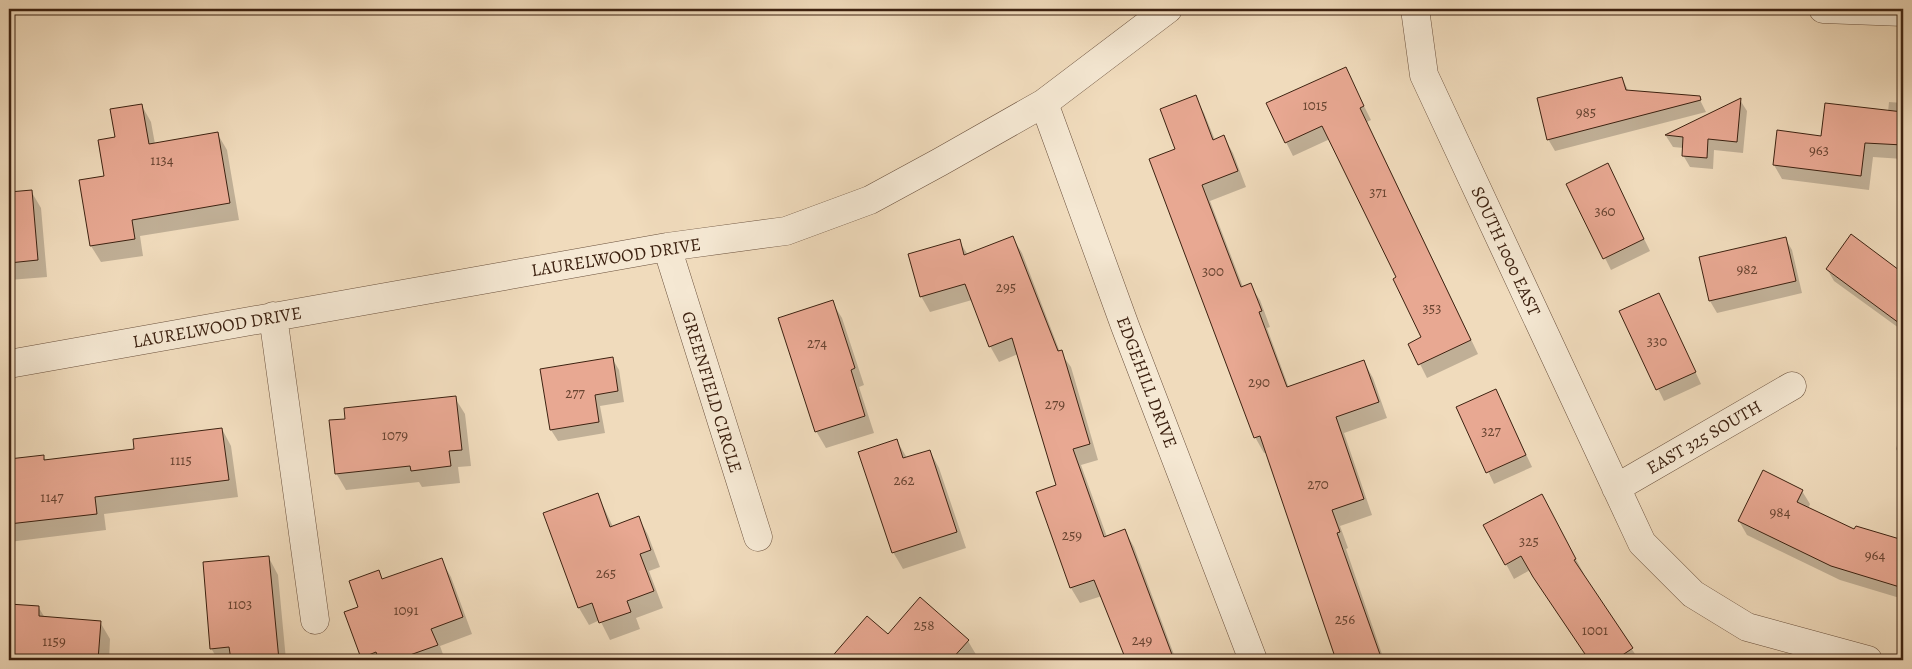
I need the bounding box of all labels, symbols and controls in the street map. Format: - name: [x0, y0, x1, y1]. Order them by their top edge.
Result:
- house number: 1015: [1303, 95, 1327, 115]
- house number: 985: [1576, 102, 1596, 122]
- house number: 963: [1809, 140, 1829, 160]
- house number: 1134: [150, 150, 174, 170]
- house number: 371: [1369, 182, 1387, 202]
- street label: SOUTH 1000 EAST: [1465, 182, 1547, 320]
- house number: 360: [1594, 201, 1616, 221]
- street label: LAURELWOOD DRIVE: [530, 232, 702, 282]
- house number: 982: [1736, 259, 1758, 279]
- house number: 300: [1202, 261, 1224, 281]
- house number: 295: [996, 277, 1016, 297]
- house number: 353: [1423, 298, 1441, 318]
- street label: LAURELWOOD DRIVE: [131, 300, 303, 354]
- street label: GREENFIELD CIRCLE: [676, 308, 748, 476]
- street label: EDGEHILL DRIVE: [1111, 313, 1183, 451]
- house number: 330: [1647, 331, 1667, 351]
- house number: 274: [807, 333, 827, 353]
- house number: 290: [1248, 372, 1270, 392]
- house number: 277: [565, 383, 586, 403]
- house number: 279: [1045, 394, 1065, 414]
- street label: EAST 325 SOUTH: [1642, 394, 1766, 480]
- house number: 327: [1481, 421, 1502, 441]
- house number: 1079: [382, 425, 408, 445]
- house number: 1115: [170, 450, 192, 470]
- house number: 262: [893, 470, 915, 490]
- house number: 270: [1307, 474, 1329, 494]
- house number: 1147: [40, 487, 64, 507]
- house number: 984: [1770, 502, 1791, 522]
- house number: 259: [1062, 525, 1082, 545]
- house number: 325: [1519, 531, 1539, 551]
- house number: 964: [1865, 545, 1885, 565]
- house number: 265: [596, 563, 616, 583]
- house number: 1103: [228, 594, 252, 614]
- house number: 1091: [393, 600, 419, 620]
- house number: 256: [1335, 609, 1355, 629]
- house number: 258: [914, 615, 934, 635]
- house number: 1001: [1582, 620, 1608, 640]
- house number: 249: [1132, 630, 1153, 650]
- house number: 1159: [42, 631, 66, 651]

